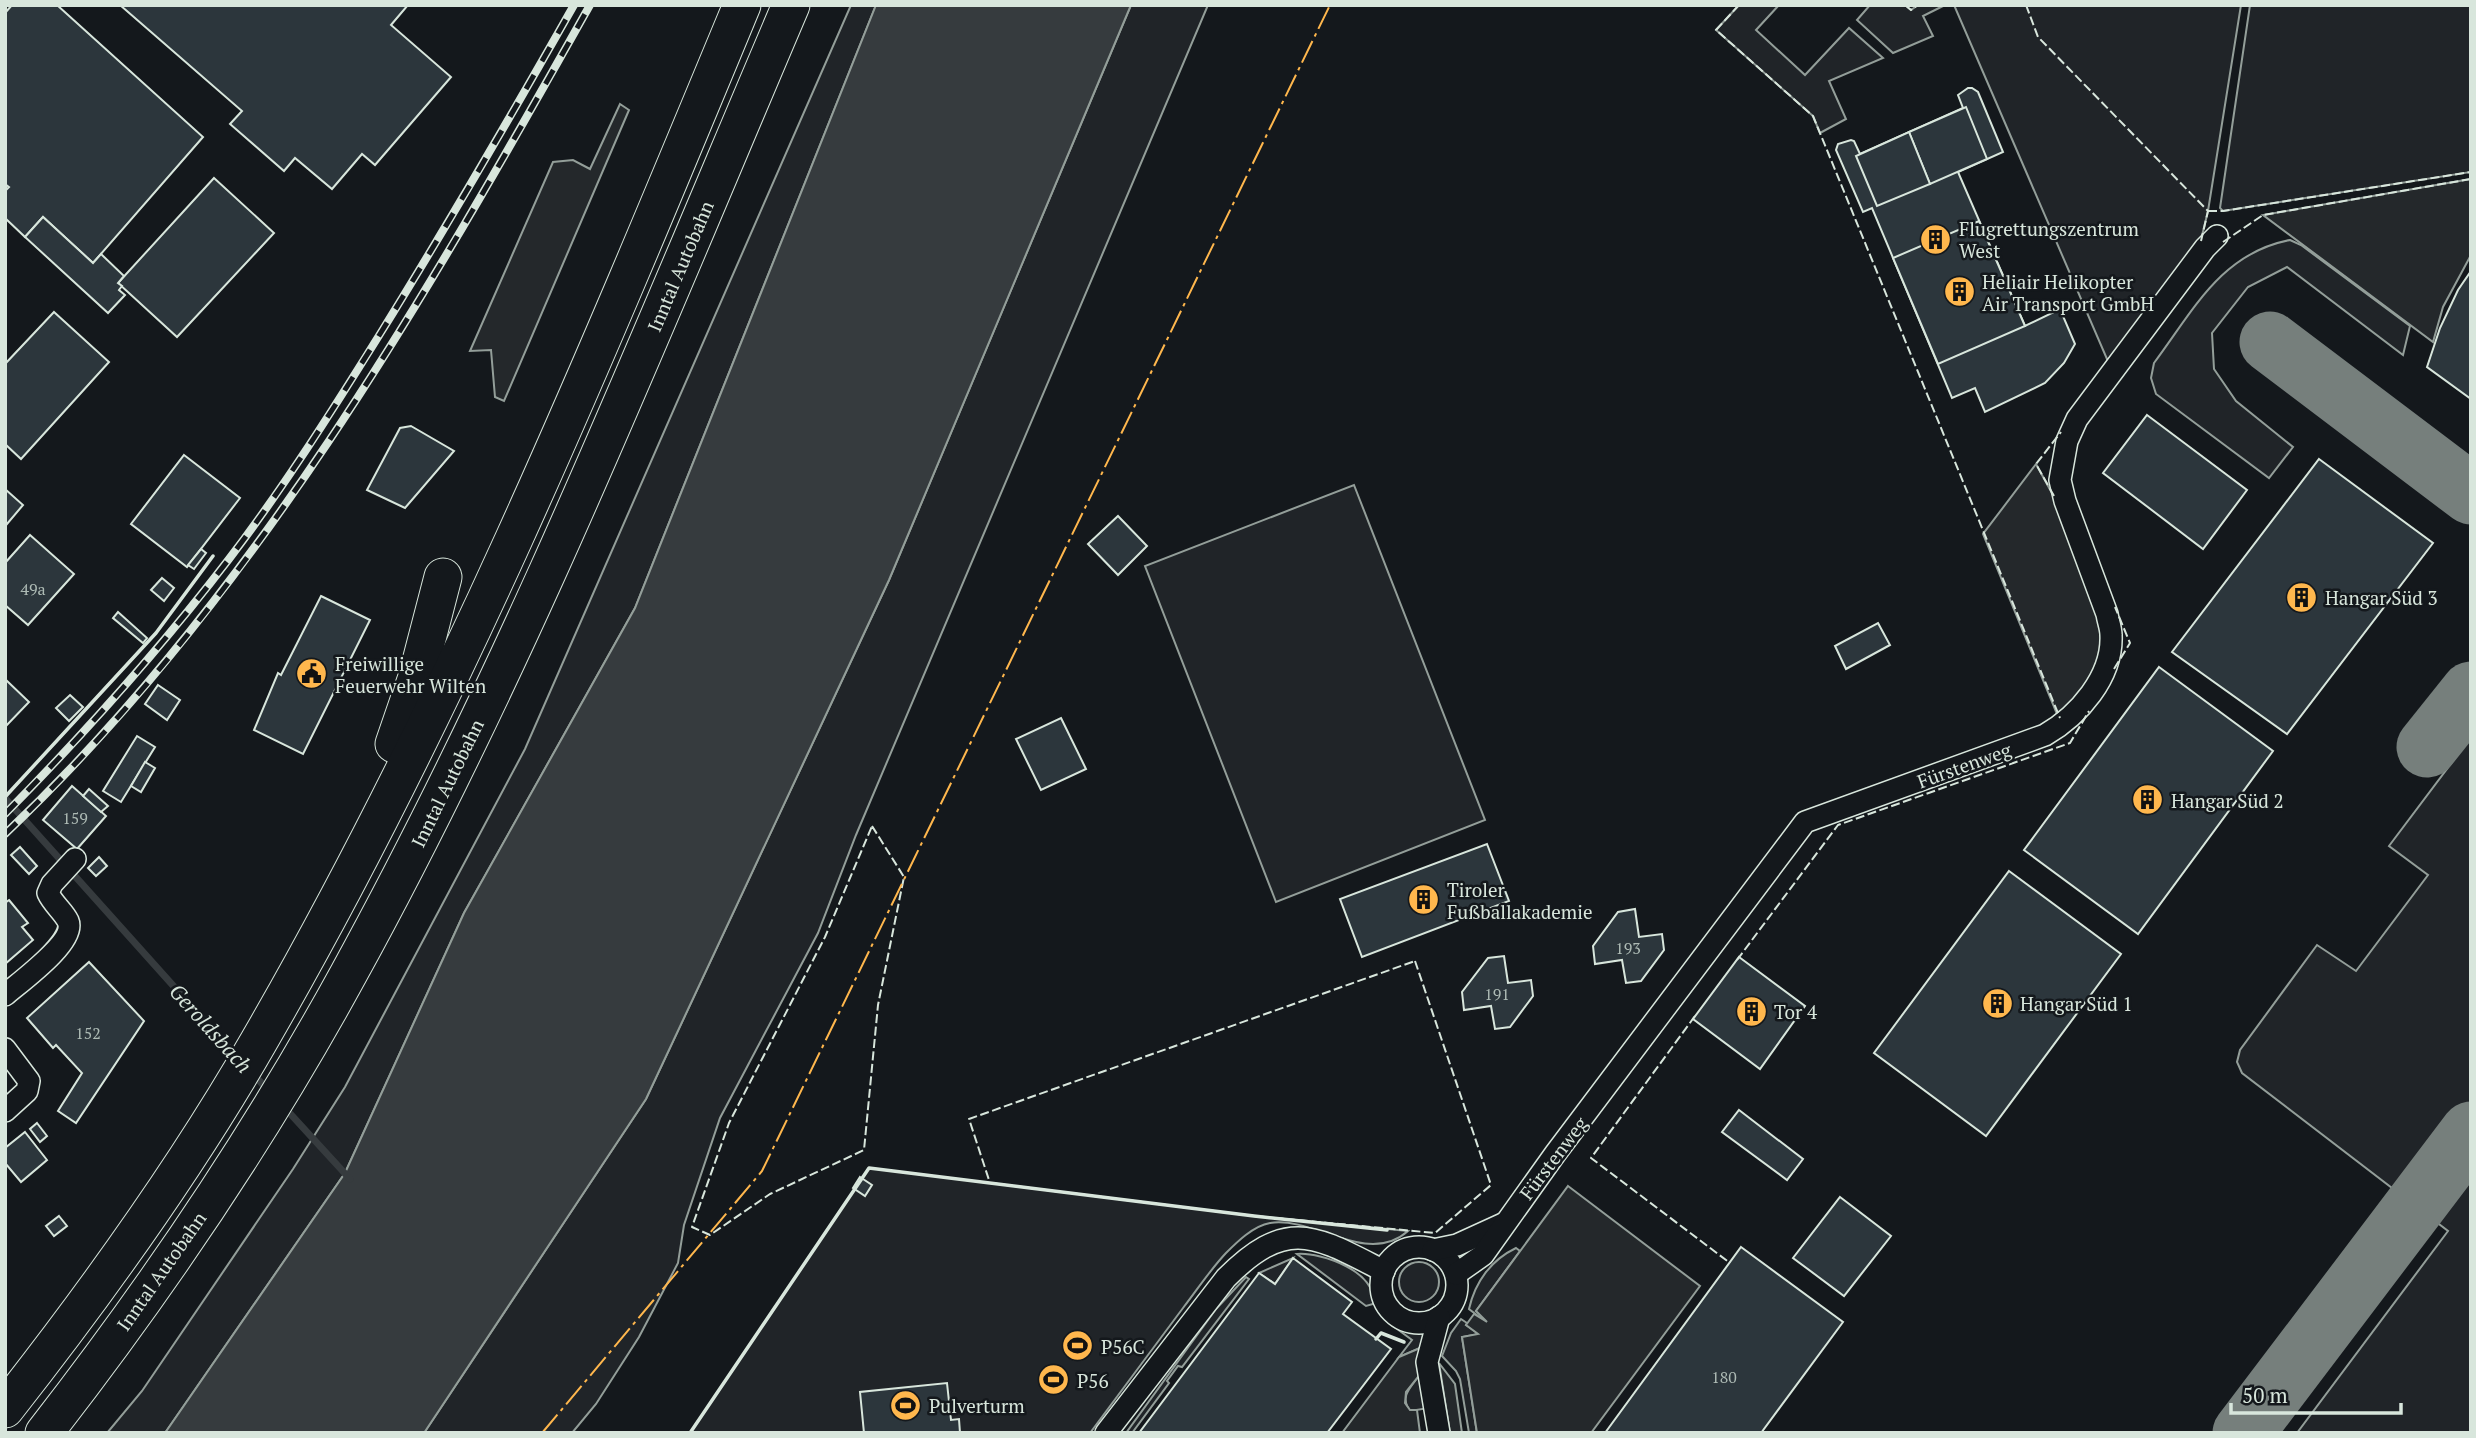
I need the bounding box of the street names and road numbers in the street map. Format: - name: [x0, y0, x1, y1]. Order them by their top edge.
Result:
- street label: Inntal Autobahn: [641, 197, 719, 335]
- street label: Inntal Autobahn: [405, 715, 489, 851]
- street label: Fürstenweg: [1914, 736, 2015, 793]
- street label: Fürstenweg: [1514, 1111, 1593, 1205]
- street label: Inntal Autobahn: [111, 1207, 211, 1335]

